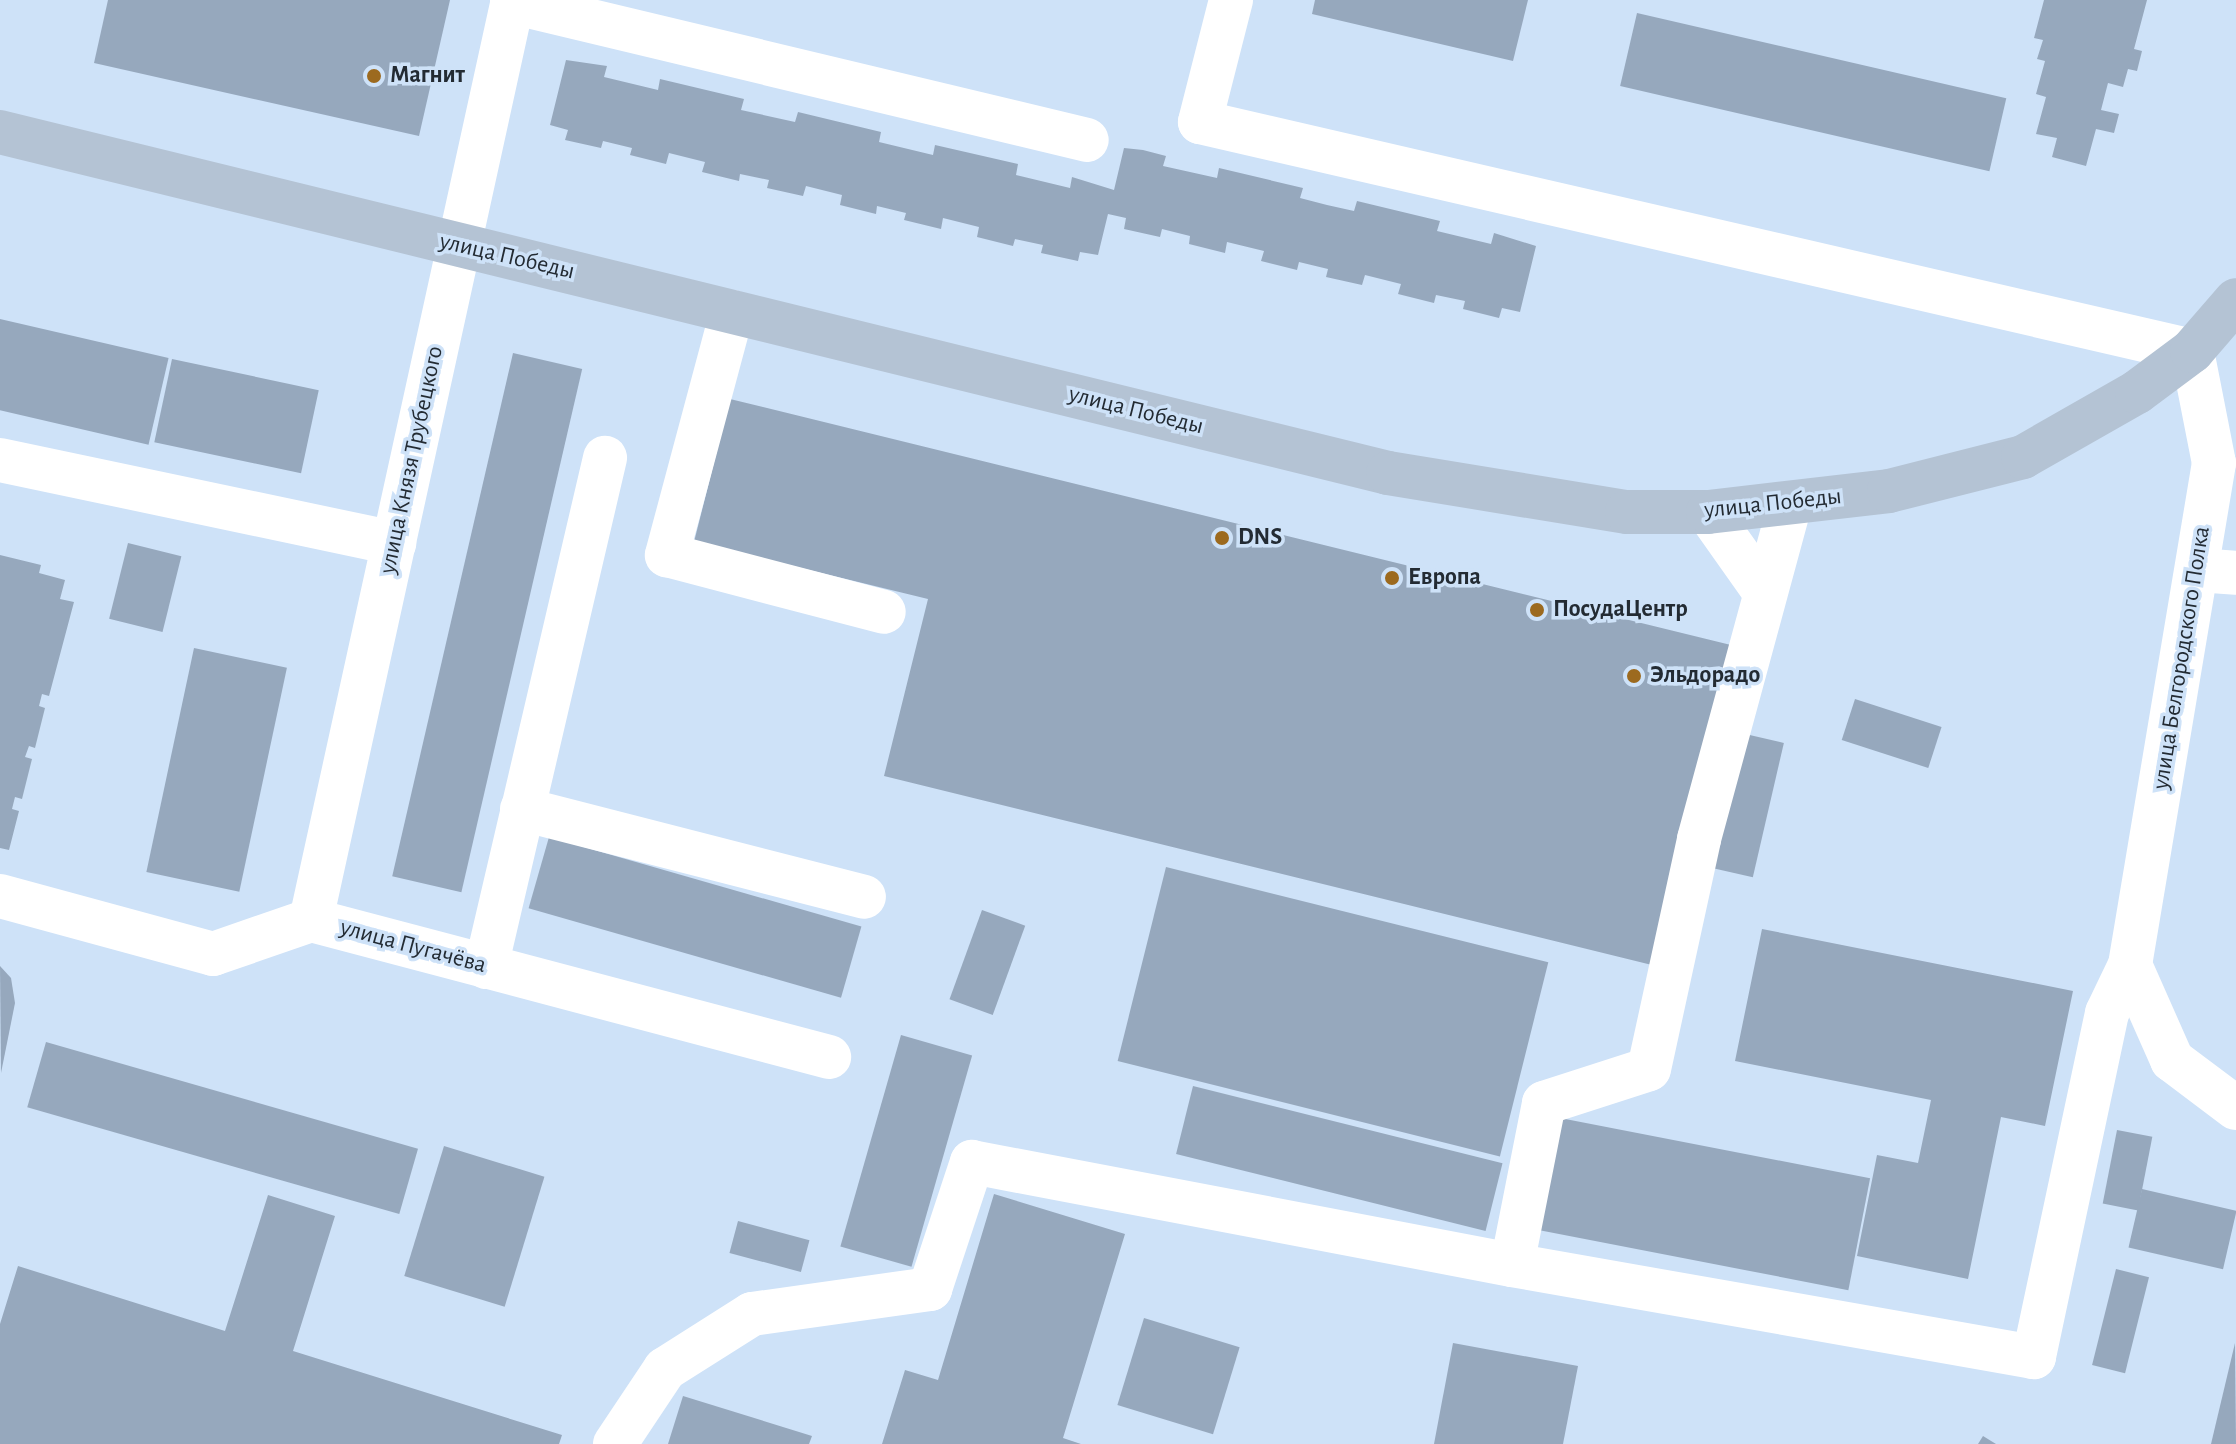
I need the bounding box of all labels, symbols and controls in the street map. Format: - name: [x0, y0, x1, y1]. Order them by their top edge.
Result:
- place label: Магнит: [390, 62, 465, 90]
- marker: Магнит: [365, 67, 383, 85]
- street label: улица Победы: [437, 227, 577, 287]
- street label: улица Князя Трубецкого: [374, 344, 450, 576]
- street label: улица Победы: [1066, 380, 1206, 442]
- street label: улица Победы: [1703, 482, 1843, 526]
- place label: DNS: [1238, 524, 1282, 552]
- street label: улица Белгородского Полка: [2147, 524, 2217, 792]
- marker: DNS: [1213, 529, 1231, 547]
- place label: Европа: [1408, 564, 1481, 592]
- marker: Европа: [1383, 569, 1401, 587]
- place label: ПосудаЦентр: [1553, 596, 1688, 624]
- marker: ПосудаЦентр: [1528, 601, 1546, 619]
- place label: Эльдорадо: [1650, 662, 1760, 690]
- marker: Эльдорадо: [1625, 667, 1643, 685]
- street label: улица Пугачёва: [337, 914, 489, 980]

